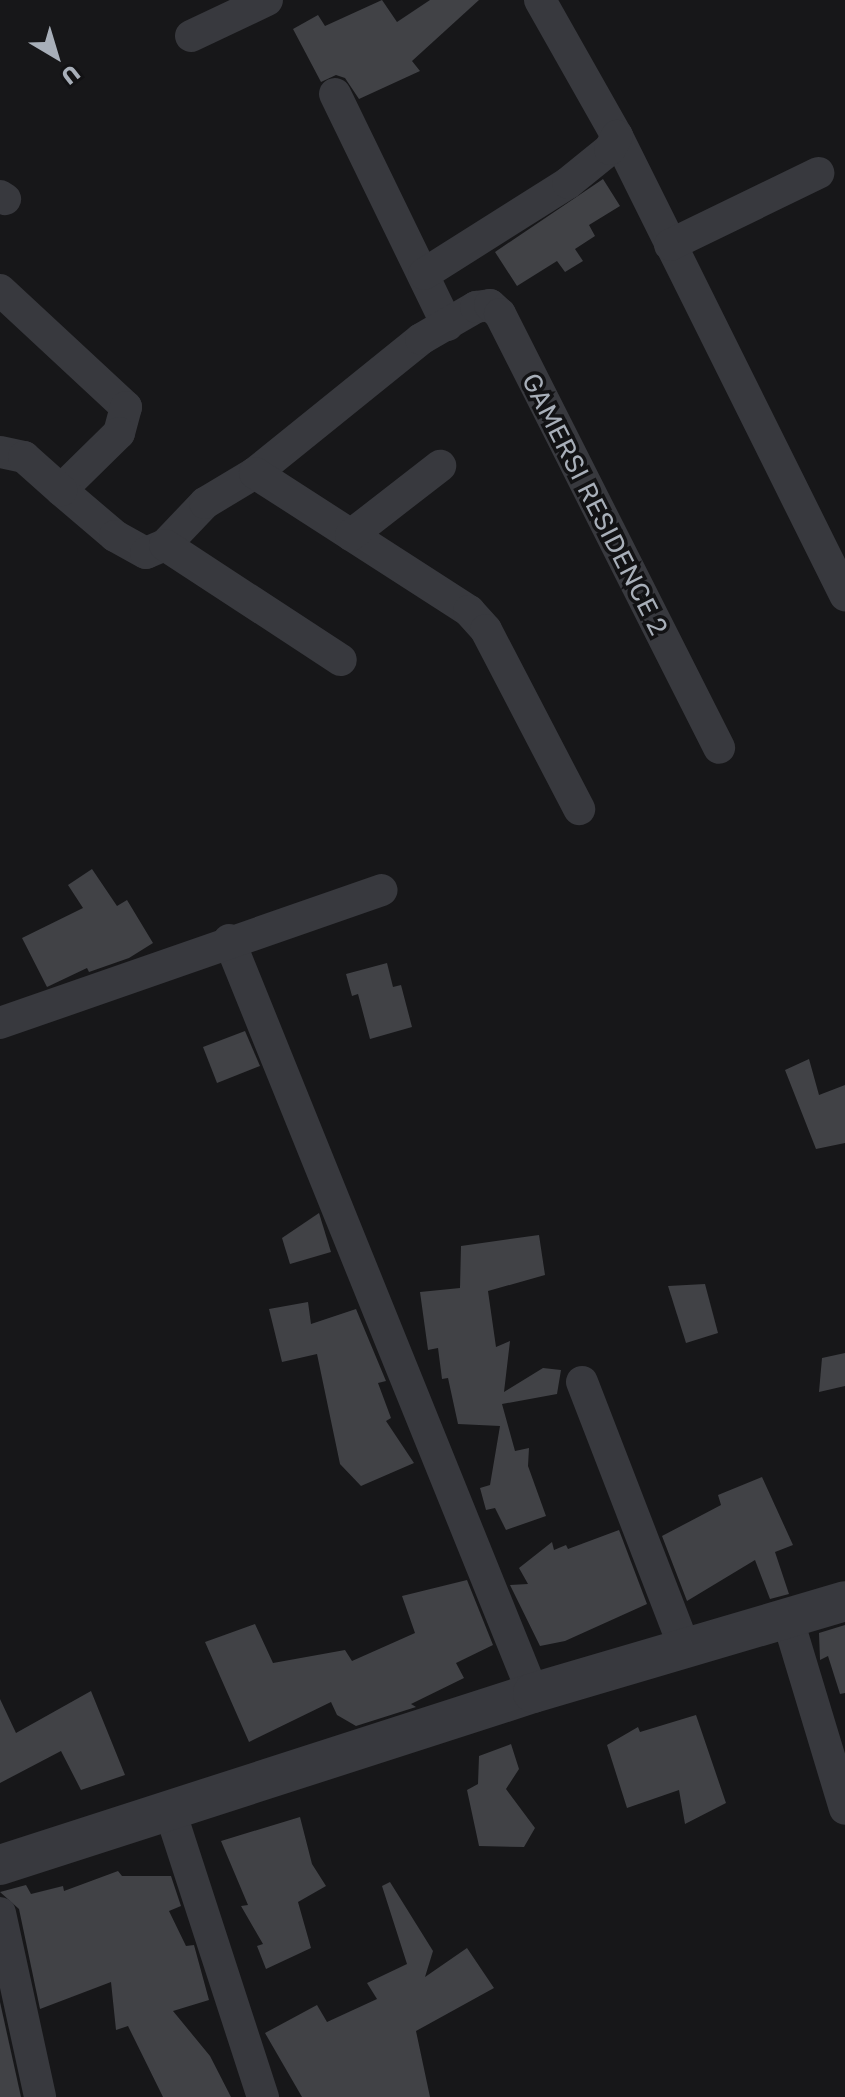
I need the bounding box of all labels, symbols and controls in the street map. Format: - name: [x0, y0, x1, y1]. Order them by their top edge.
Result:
- north arrow: [16, 16, 96, 96]
- text: U: [56, 60, 86, 91]
- street label: GAMERSI RESIDENCE 2: [515, 368, 675, 640]

